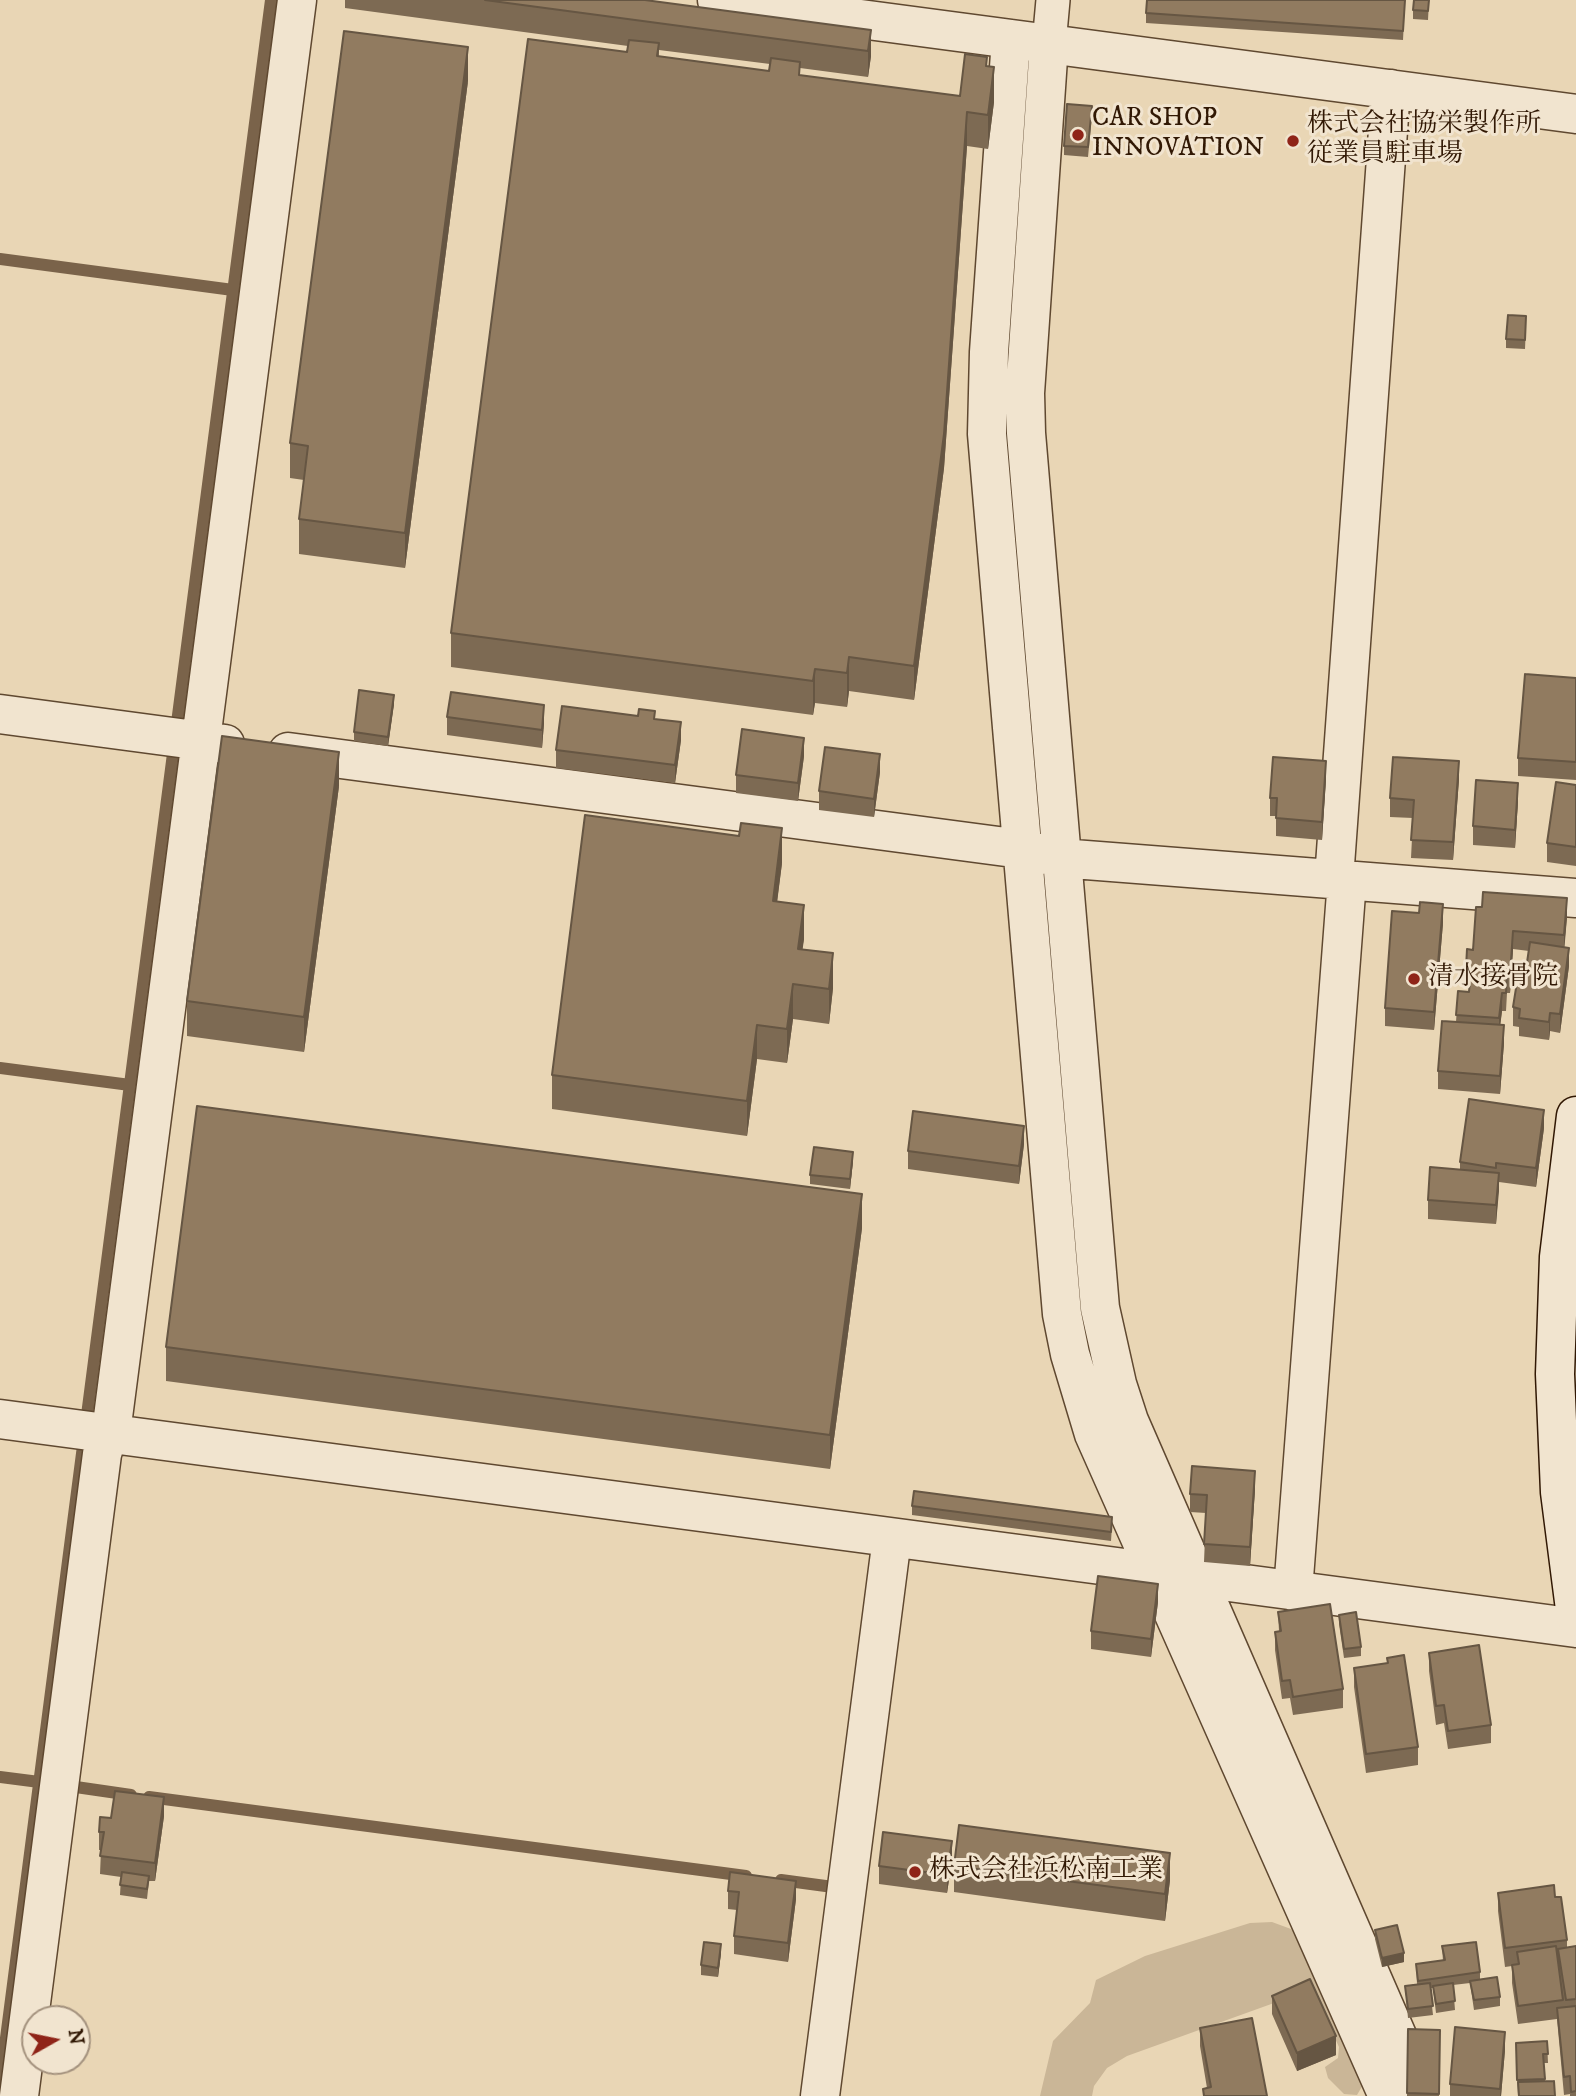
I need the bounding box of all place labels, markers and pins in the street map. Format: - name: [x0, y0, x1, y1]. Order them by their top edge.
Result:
- place label: CAR SHOP INNOVATION: [1092, 104, 1264, 166]
- place label: 株式会社協栄製作所 従業員駐車場: [1307, 110, 1541, 172]
- marker: CAR SHOP INNOVATION: [1070, 127, 1086, 143]
- marker: 株式会社協栄製作所 従業員駐車場: [1285, 133, 1301, 149]
- place label: 清水接骨院: [1428, 963, 1558, 995]
- marker: 清水接骨院: [1406, 971, 1422, 987]
- place label: 株式会社浜松南工業: [929, 1856, 1163, 1888]
- marker: 株式会社浜松南工業: [907, 1864, 923, 1880]

